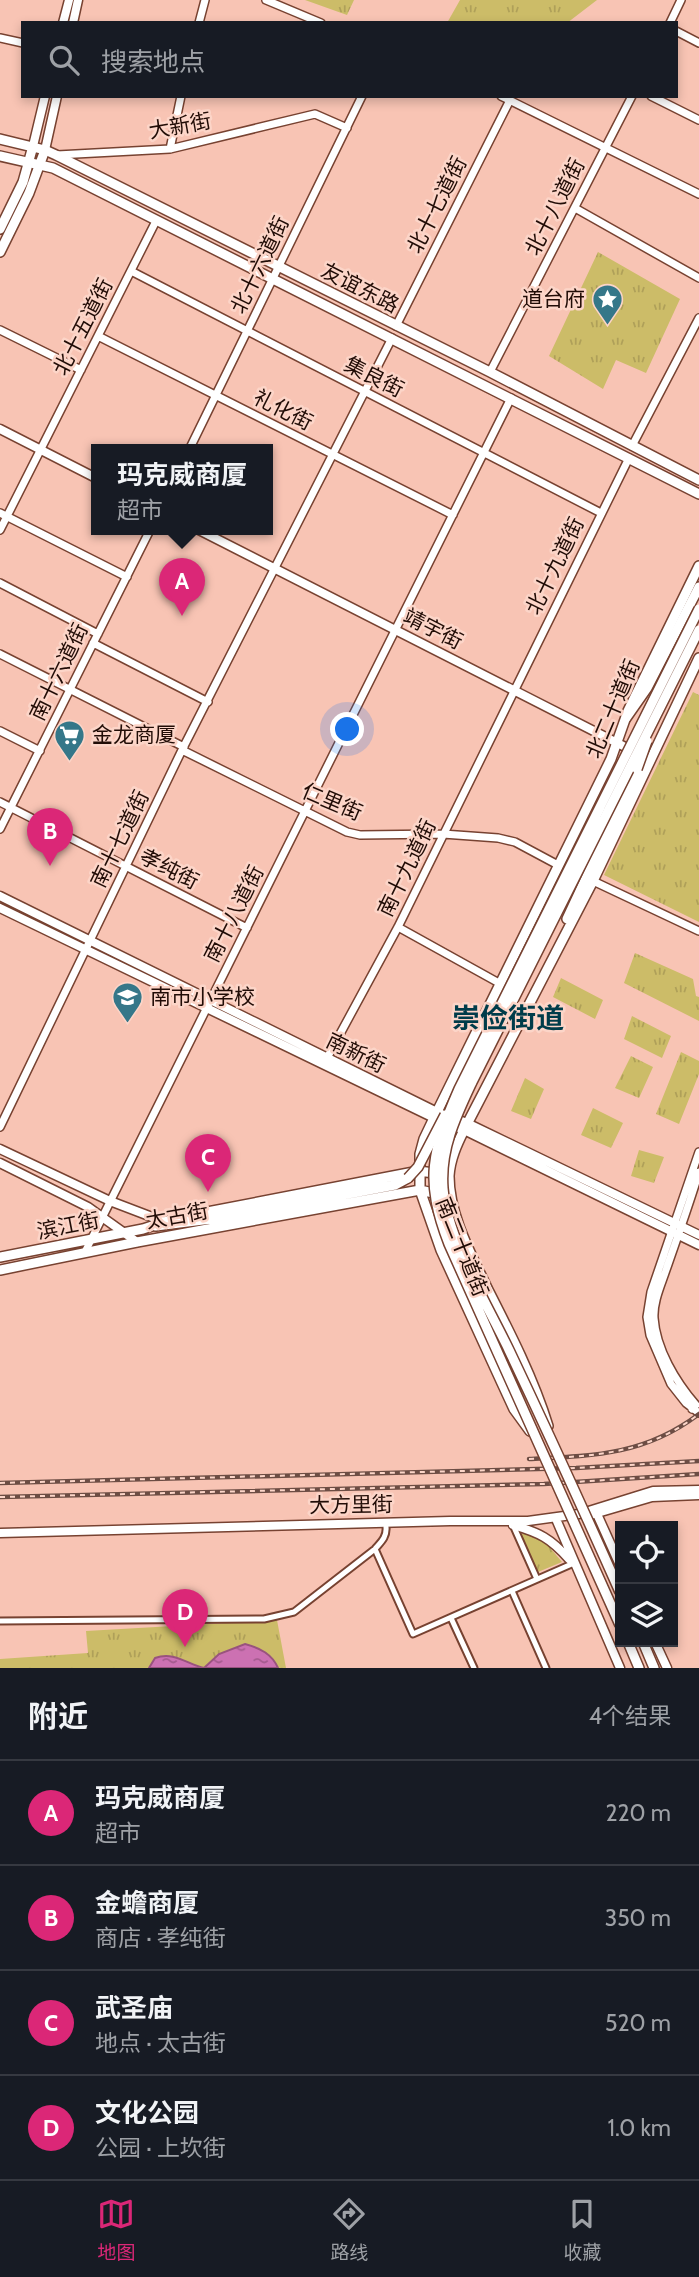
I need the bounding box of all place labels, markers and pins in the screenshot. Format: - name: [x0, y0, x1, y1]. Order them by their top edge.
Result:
- place icon: 道台府: [591, 282, 625, 326]
- place label: 道台府: [522, 286, 585, 311]
- pin: A: [159, 558, 205, 616]
- supermarket icon: 金龙商厦: [52, 718, 86, 762]
- place label: 金龙商厦: [92, 722, 176, 747]
- pin: B: [27, 808, 73, 866]
- school or university icon: 南市小学校: [110, 980, 144, 1024]
- place label: 南市小学校: [150, 984, 255, 1009]
- pin: C: [185, 1134, 231, 1192]
- pin: D: [162, 1589, 208, 1647]

